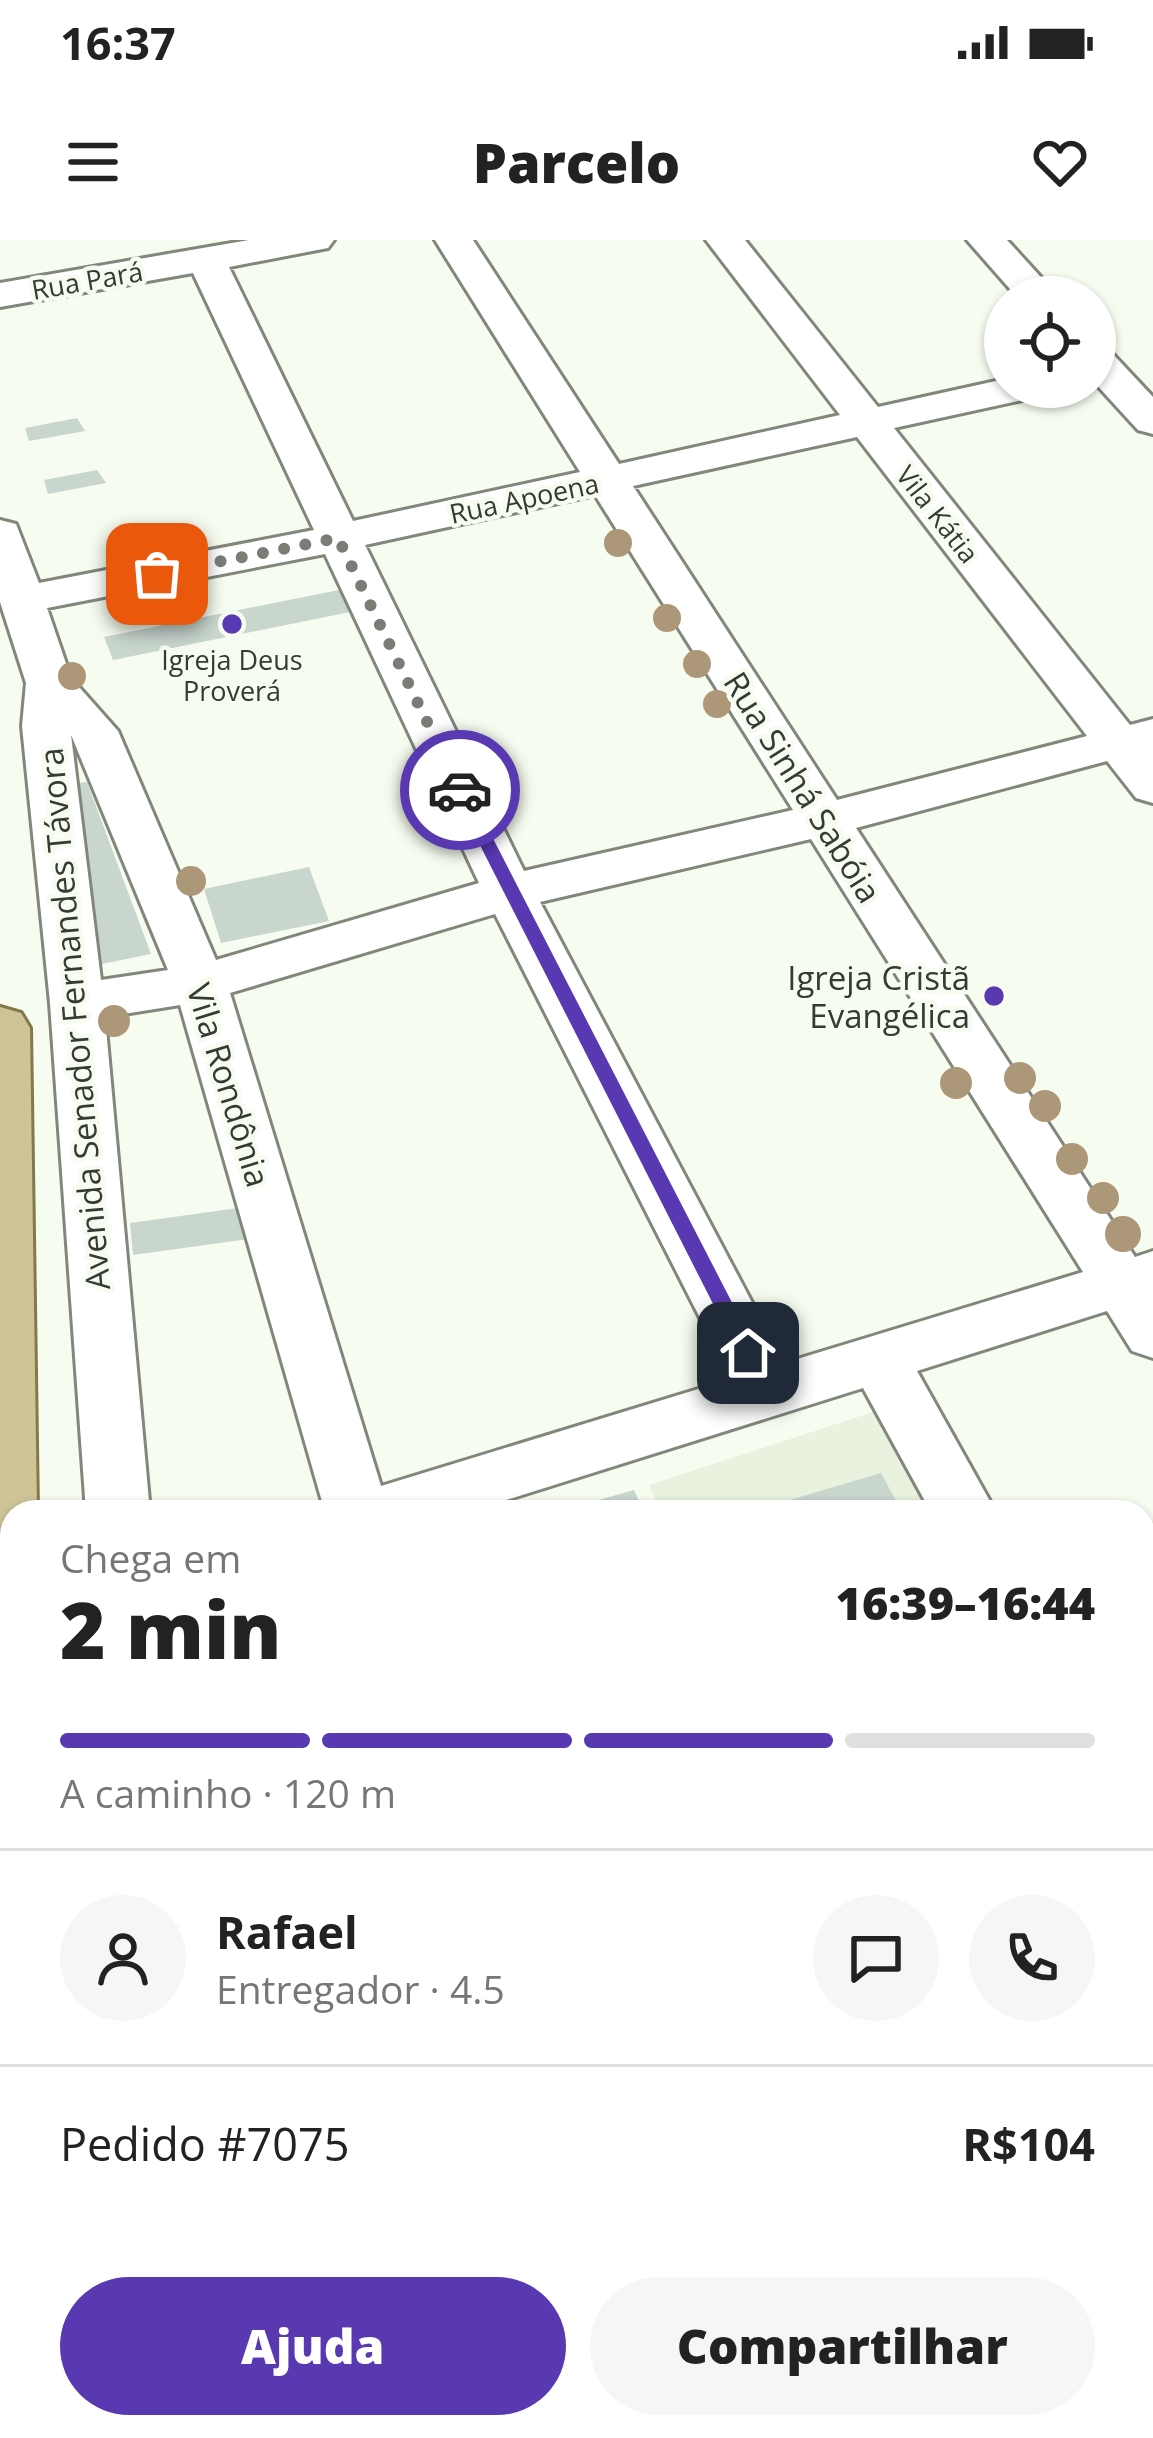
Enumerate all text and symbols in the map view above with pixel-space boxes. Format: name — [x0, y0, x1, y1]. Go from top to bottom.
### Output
text: 16:37 — [60, 12, 176, 73]
text: Parcelo — [473, 125, 680, 199]
icon: menu — [60, 129, 126, 195]
icon: heart — [1027, 129, 1093, 195]
street label: Rua Pará — [28, 252, 146, 308]
map controls — [984, 276, 1116, 408]
button: locate — [984, 276, 1116, 408]
street label: Vila Kátia — [888, 457, 988, 571]
street label: Rua Apoena — [446, 464, 602, 532]
pin — [106, 523, 208, 625]
icon: bag — [124, 541, 190, 607]
marker: Igreja Deus Proverá — [219, 611, 245, 637]
place label: Igreja Deus Proverá — [161, 641, 303, 709]
street label: Rua Sinhá Sabóia — [714, 663, 892, 911]
courier — [400, 730, 520, 850]
street label: Avenida Senador Fernandes Távora — [28, 746, 120, 1292]
icon: car — [427, 757, 493, 823]
place label: Igreja Cristã Evangélica — [787, 955, 970, 1038]
street label: Vila Rondônia — [177, 978, 281, 1192]
marker: Igreja Cristã Evangélica — [981, 983, 1007, 1009]
pin — [697, 1302, 799, 1404]
icon: home — [715, 1320, 781, 1386]
text: Chega em — [60, 1531, 241, 1584]
text: 16:39–16:44 — [836, 1572, 1095, 1633]
text: 2 min — [60, 1576, 282, 1682]
text: A caminho · 120 m — [60, 1766, 396, 1819]
button: person — [60, 1895, 186, 2021]
button: chat — [813, 1895, 939, 2021]
button: phone — [969, 1895, 1095, 2021]
text: Rafael — [216, 1901, 358, 1962]
text: Entregador · 4.5 — [216, 1962, 505, 2015]
text: Pedido #7075 — [60, 2113, 350, 2174]
text: R$104 — [962, 2113, 1095, 2174]
button: Ajuda — [60, 2277, 566, 2415]
button: Compartilhar — [590, 2277, 1095, 2415]

